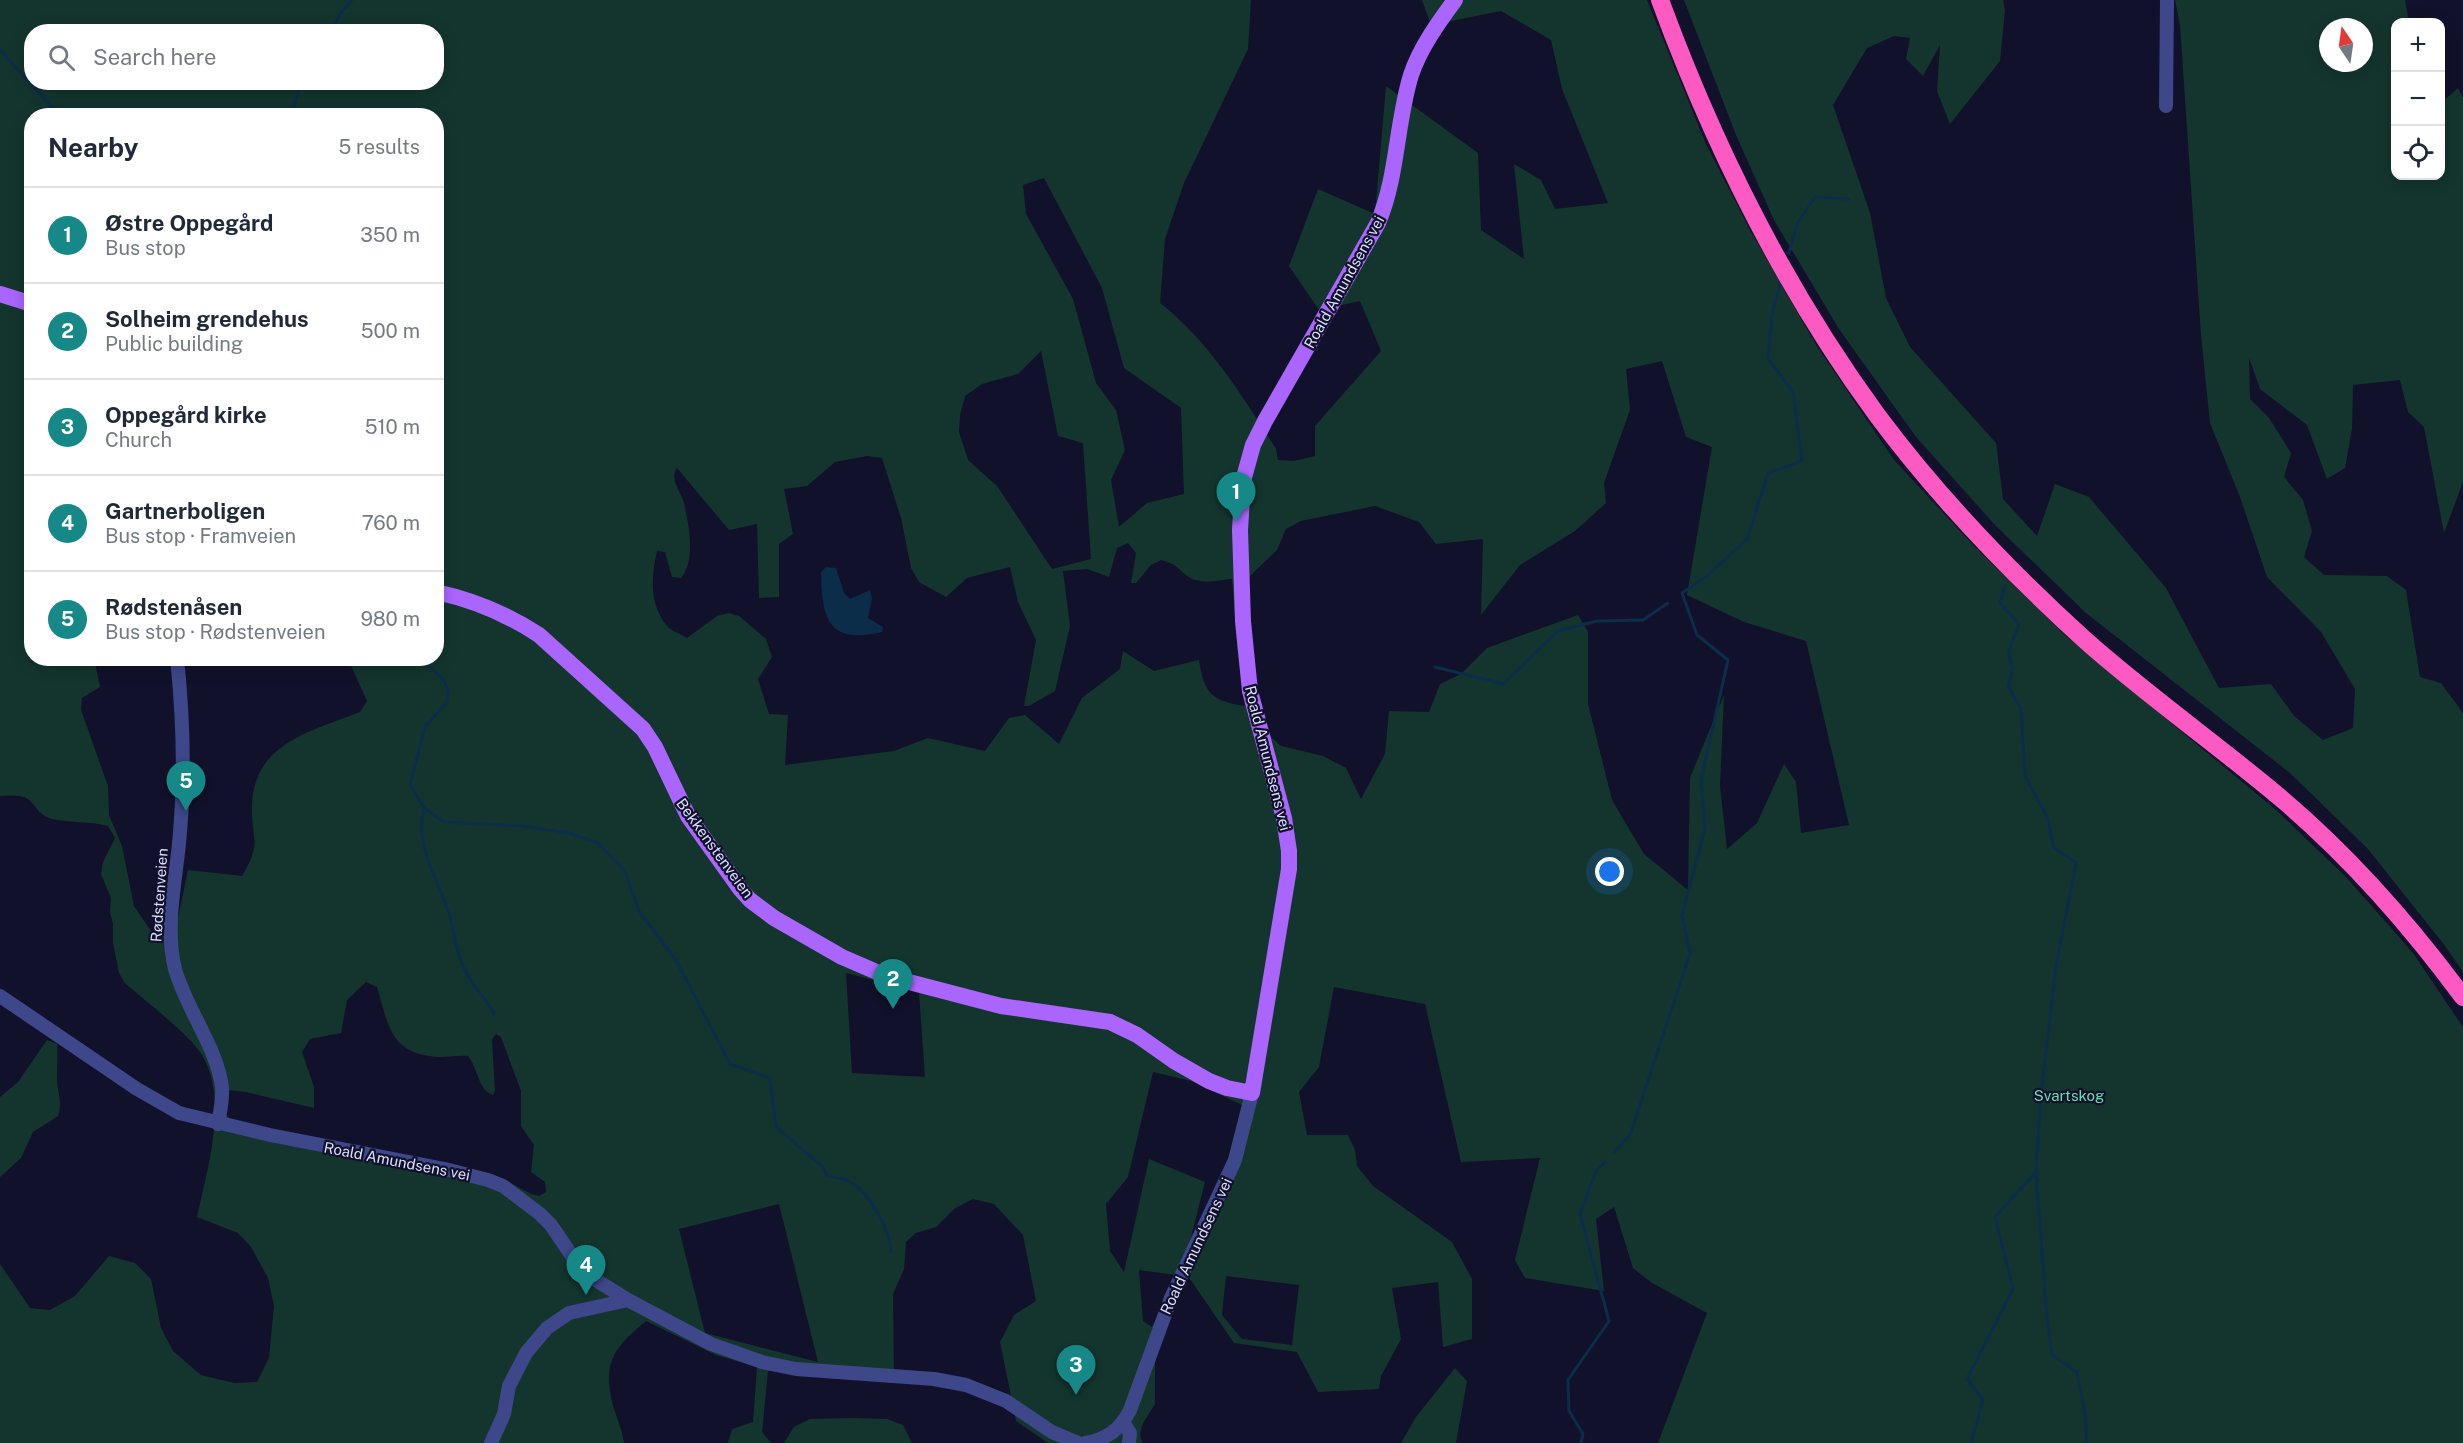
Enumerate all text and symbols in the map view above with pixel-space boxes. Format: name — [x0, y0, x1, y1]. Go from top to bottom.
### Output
north arrow — [2319, 18, 2373, 72]
map controls — [2391, 18, 2445, 180]
button: + — [2391, 18, 2445, 72]
search box — [24, 24, 444, 90]
icon: search — [45, 41, 78, 74]
text: Search here — [93, 44, 217, 70]
button: − — [2391, 72, 2445, 126]
button: locate — [2391, 126, 2445, 180]
text: Nearby — [48, 132, 138, 163]
text: 5 results — [338, 135, 420, 159]
text: Østre Oppegård — [105, 210, 273, 236]
street label: Roald Amundsens vei — [1301, 213, 1387, 351]
text: 1 — [63, 223, 72, 247]
text: 350 m — [360, 223, 420, 247]
text: Bus stop — [105, 236, 186, 260]
text: Solheim grendehus — [105, 306, 309, 332]
text: 2 — [61, 319, 74, 343]
text: 500 m — [361, 319, 420, 343]
text: Public building — [105, 332, 243, 356]
text: Oppegård kirke — [105, 402, 267, 428]
text: 3 — [61, 415, 74, 439]
text: 510 m — [365, 415, 420, 439]
text: Church — [105, 428, 172, 452]
pin: 1 — [1216, 472, 1256, 522]
text: Gartnerboligen — [105, 498, 265, 524]
text: 4 — [61, 511, 74, 535]
text: 760 m — [362, 511, 420, 535]
text: Bus stop · Framveien — [105, 524, 296, 548]
text: Rødstenåsen — [105, 594, 242, 620]
text: 5 — [61, 607, 74, 631]
text: 980 m — [360, 607, 420, 631]
text: Bus stop · Rødstenveien — [105, 620, 325, 644]
street label: Roald Amundsens vei — [1242, 684, 1294, 832]
pin: 5 — [166, 762, 206, 811]
street label: Bekkenstenveien — [673, 795, 757, 901]
street label: Rødstenveien — [147, 847, 171, 943]
your location — [1595, 857, 1624, 886]
pin: 2 — [874, 960, 912, 1009]
park label: Svartskog — [2034, 1087, 2104, 1104]
street label: Roald Amundsens vei — [322, 1138, 472, 1184]
street label: Roald Amundsens vei — [1157, 1175, 1235, 1317]
pin: 4 — [566, 1246, 606, 1295]
pin: 3 — [1056, 1346, 1096, 1395]

